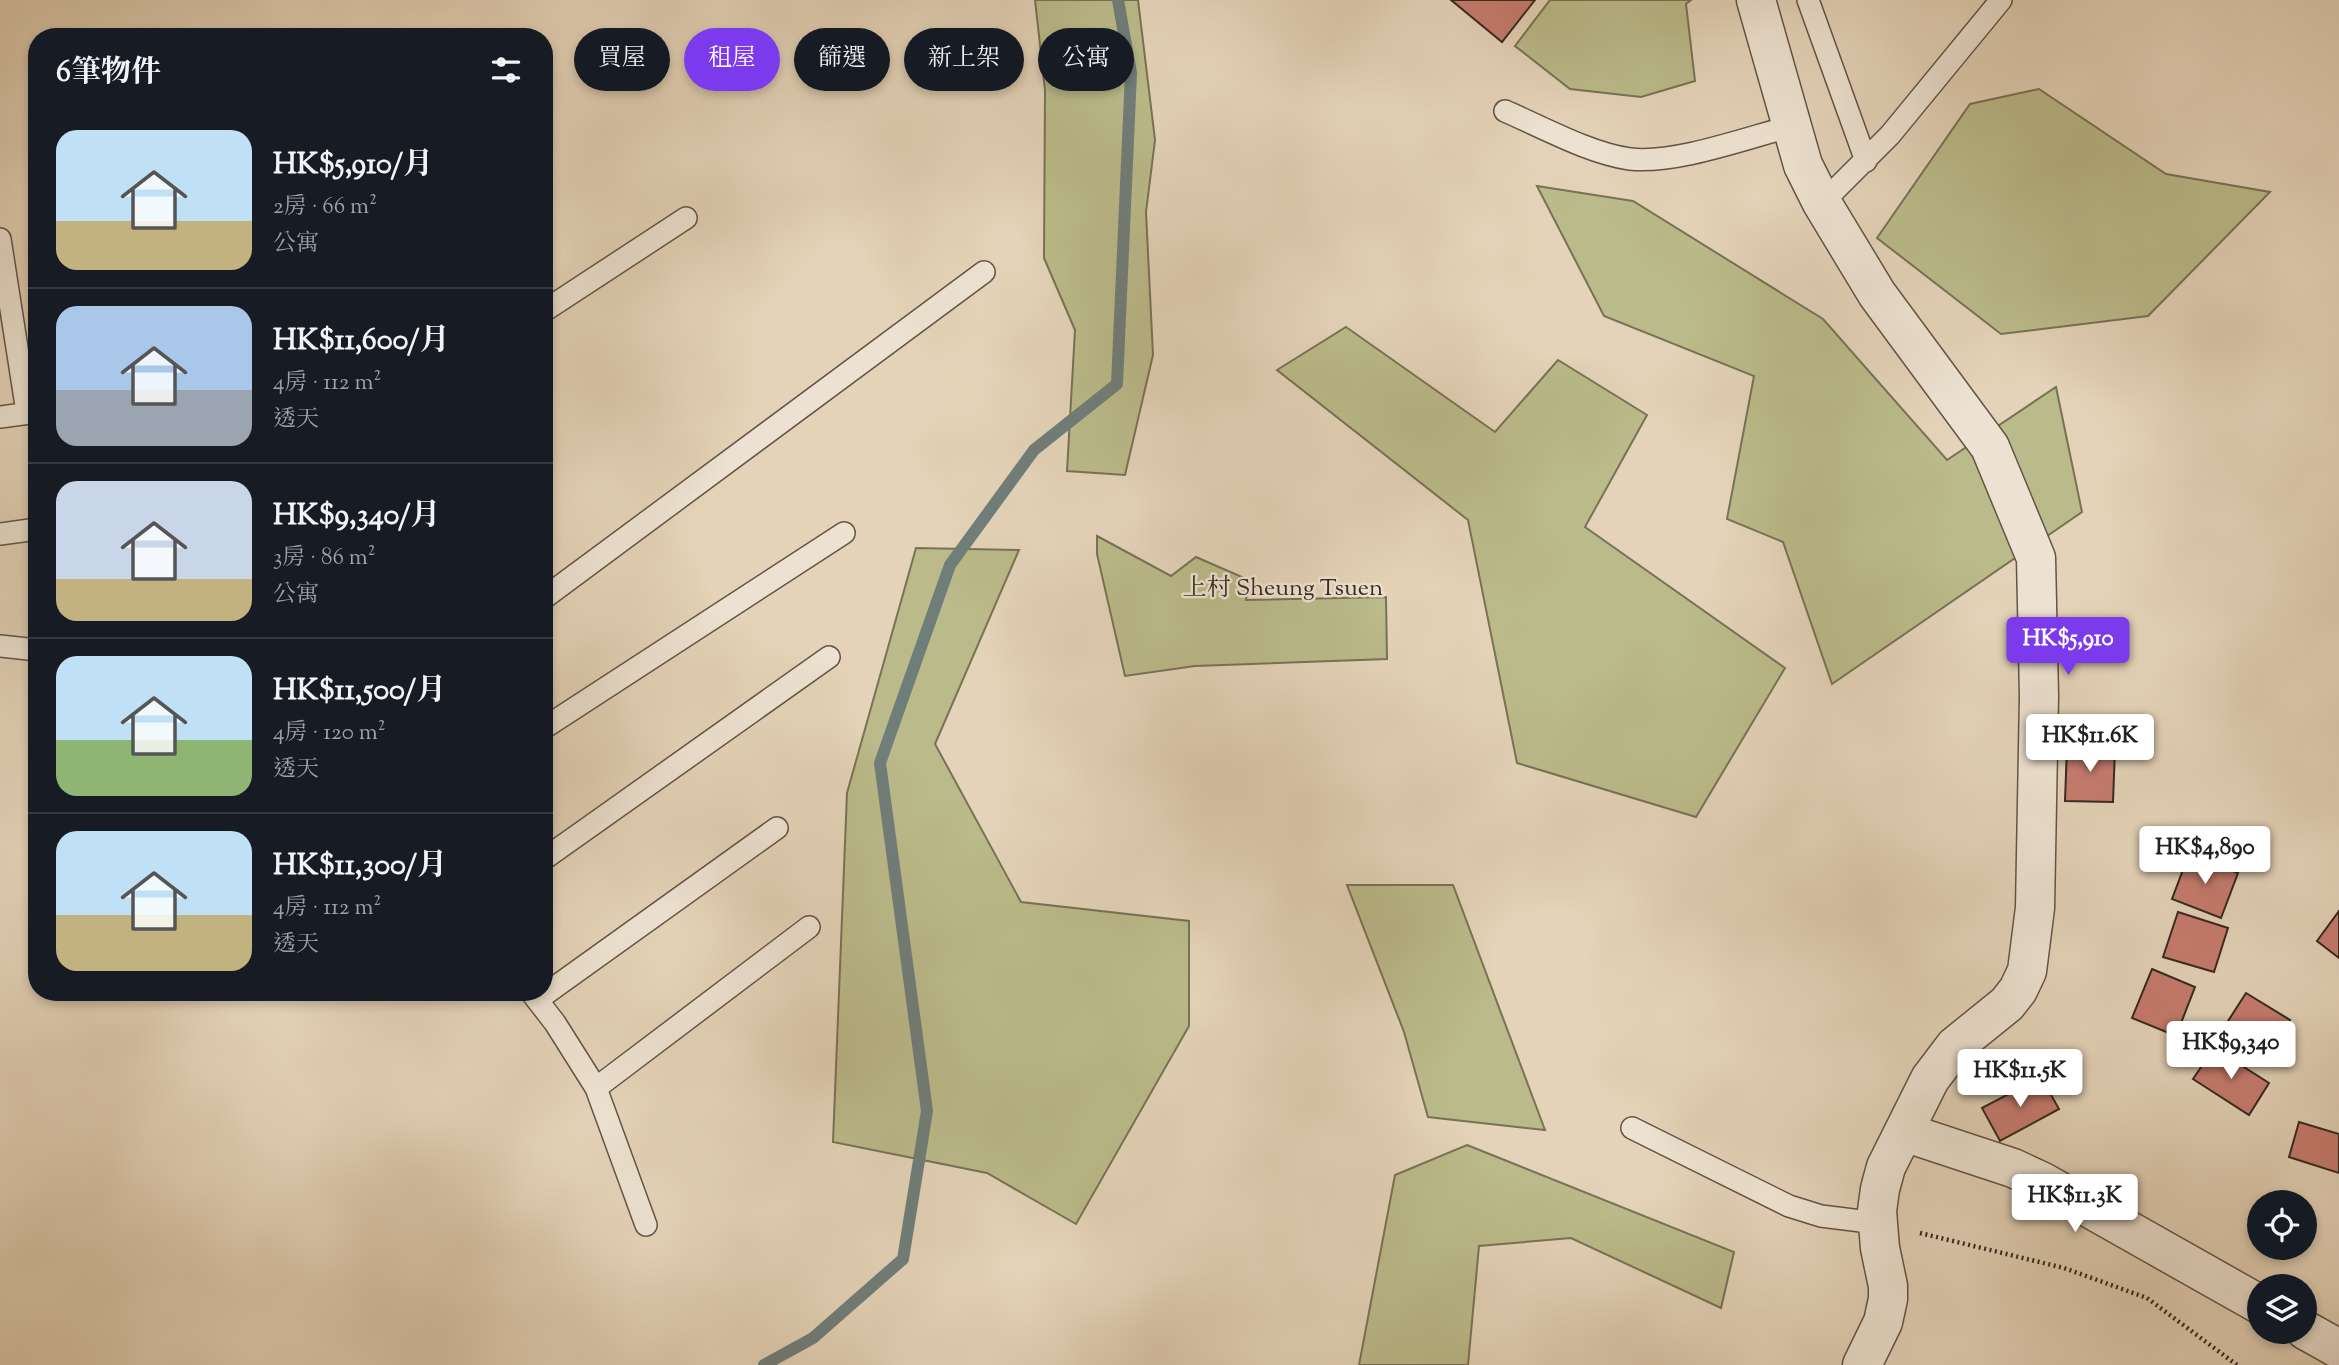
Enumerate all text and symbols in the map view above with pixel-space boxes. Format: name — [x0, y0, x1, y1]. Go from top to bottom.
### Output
chip: 買屋 — [574, 28, 670, 91]
chip: 租屋 — [684, 28, 780, 91]
chip: 篩選 — [794, 28, 890, 91]
chip: 新上架 — [904, 28, 1024, 91]
chip: 公寓 — [1038, 28, 1134, 91]
icon: filters — [487, 51, 525, 89]
text: 6筆物件 — [56, 52, 161, 95]
text: HK$5,910/月 — [273, 144, 433, 187]
icon: home — [112, 158, 196, 242]
text: 2房 · 66 m² — [273, 191, 377, 224]
text: 公寓 — [273, 228, 319, 261]
text: HK$11,600/月 — [273, 320, 449, 363]
icon: home — [112, 334, 196, 418]
text: 4房 · 112 m² — [273, 367, 381, 400]
text: 透天 — [273, 404, 319, 437]
text: HK$9,340/月 — [273, 495, 440, 538]
icon: home — [112, 509, 196, 593]
text: 3房 · 86 m² — [273, 542, 376, 575]
district label: 上村 Sheung Tsuen — [1183, 572, 1383, 606]
text: 公寓 — [273, 579, 319, 612]
pin: HK$5,910 — [1996, 618, 2140, 677]
text: HK$5,910 — [2022, 623, 2114, 656]
text: HK$11,500/月 — [273, 670, 446, 713]
icon: home — [112, 684, 196, 768]
pin: HK$11.6K — [2018, 714, 2162, 774]
text: 4房 · 120 m² — [273, 717, 386, 750]
text: HK$11.6K — [2042, 720, 2138, 753]
text: 透天 — [273, 754, 319, 787]
pin: HK$4,890 — [2133, 826, 2277, 886]
text: HK$4,890 — [2155, 832, 2255, 865]
text: HK$11,300/月 — [273, 845, 447, 888]
icon: home — [112, 859, 196, 943]
text: 4房 · 112 m² — [273, 892, 381, 925]
text: 透天 — [273, 929, 319, 962]
pin: HK$9,340 — [2159, 1021, 2303, 1081]
text: HK$9,340 — [2183, 1027, 2279, 1060]
pin: HK$11.5K — [1948, 1050, 2092, 1109]
text: HK$11.5K — [1973, 1055, 2067, 1088]
pin: HK$11.3K — [2003, 1174, 2147, 1234]
text: HK$11.3K — [2028, 1180, 2122, 1213]
map controls — [2247, 1190, 2317, 1344]
button: locate — [2247, 1190, 2317, 1260]
button: layers — [2247, 1274, 2317, 1344]

